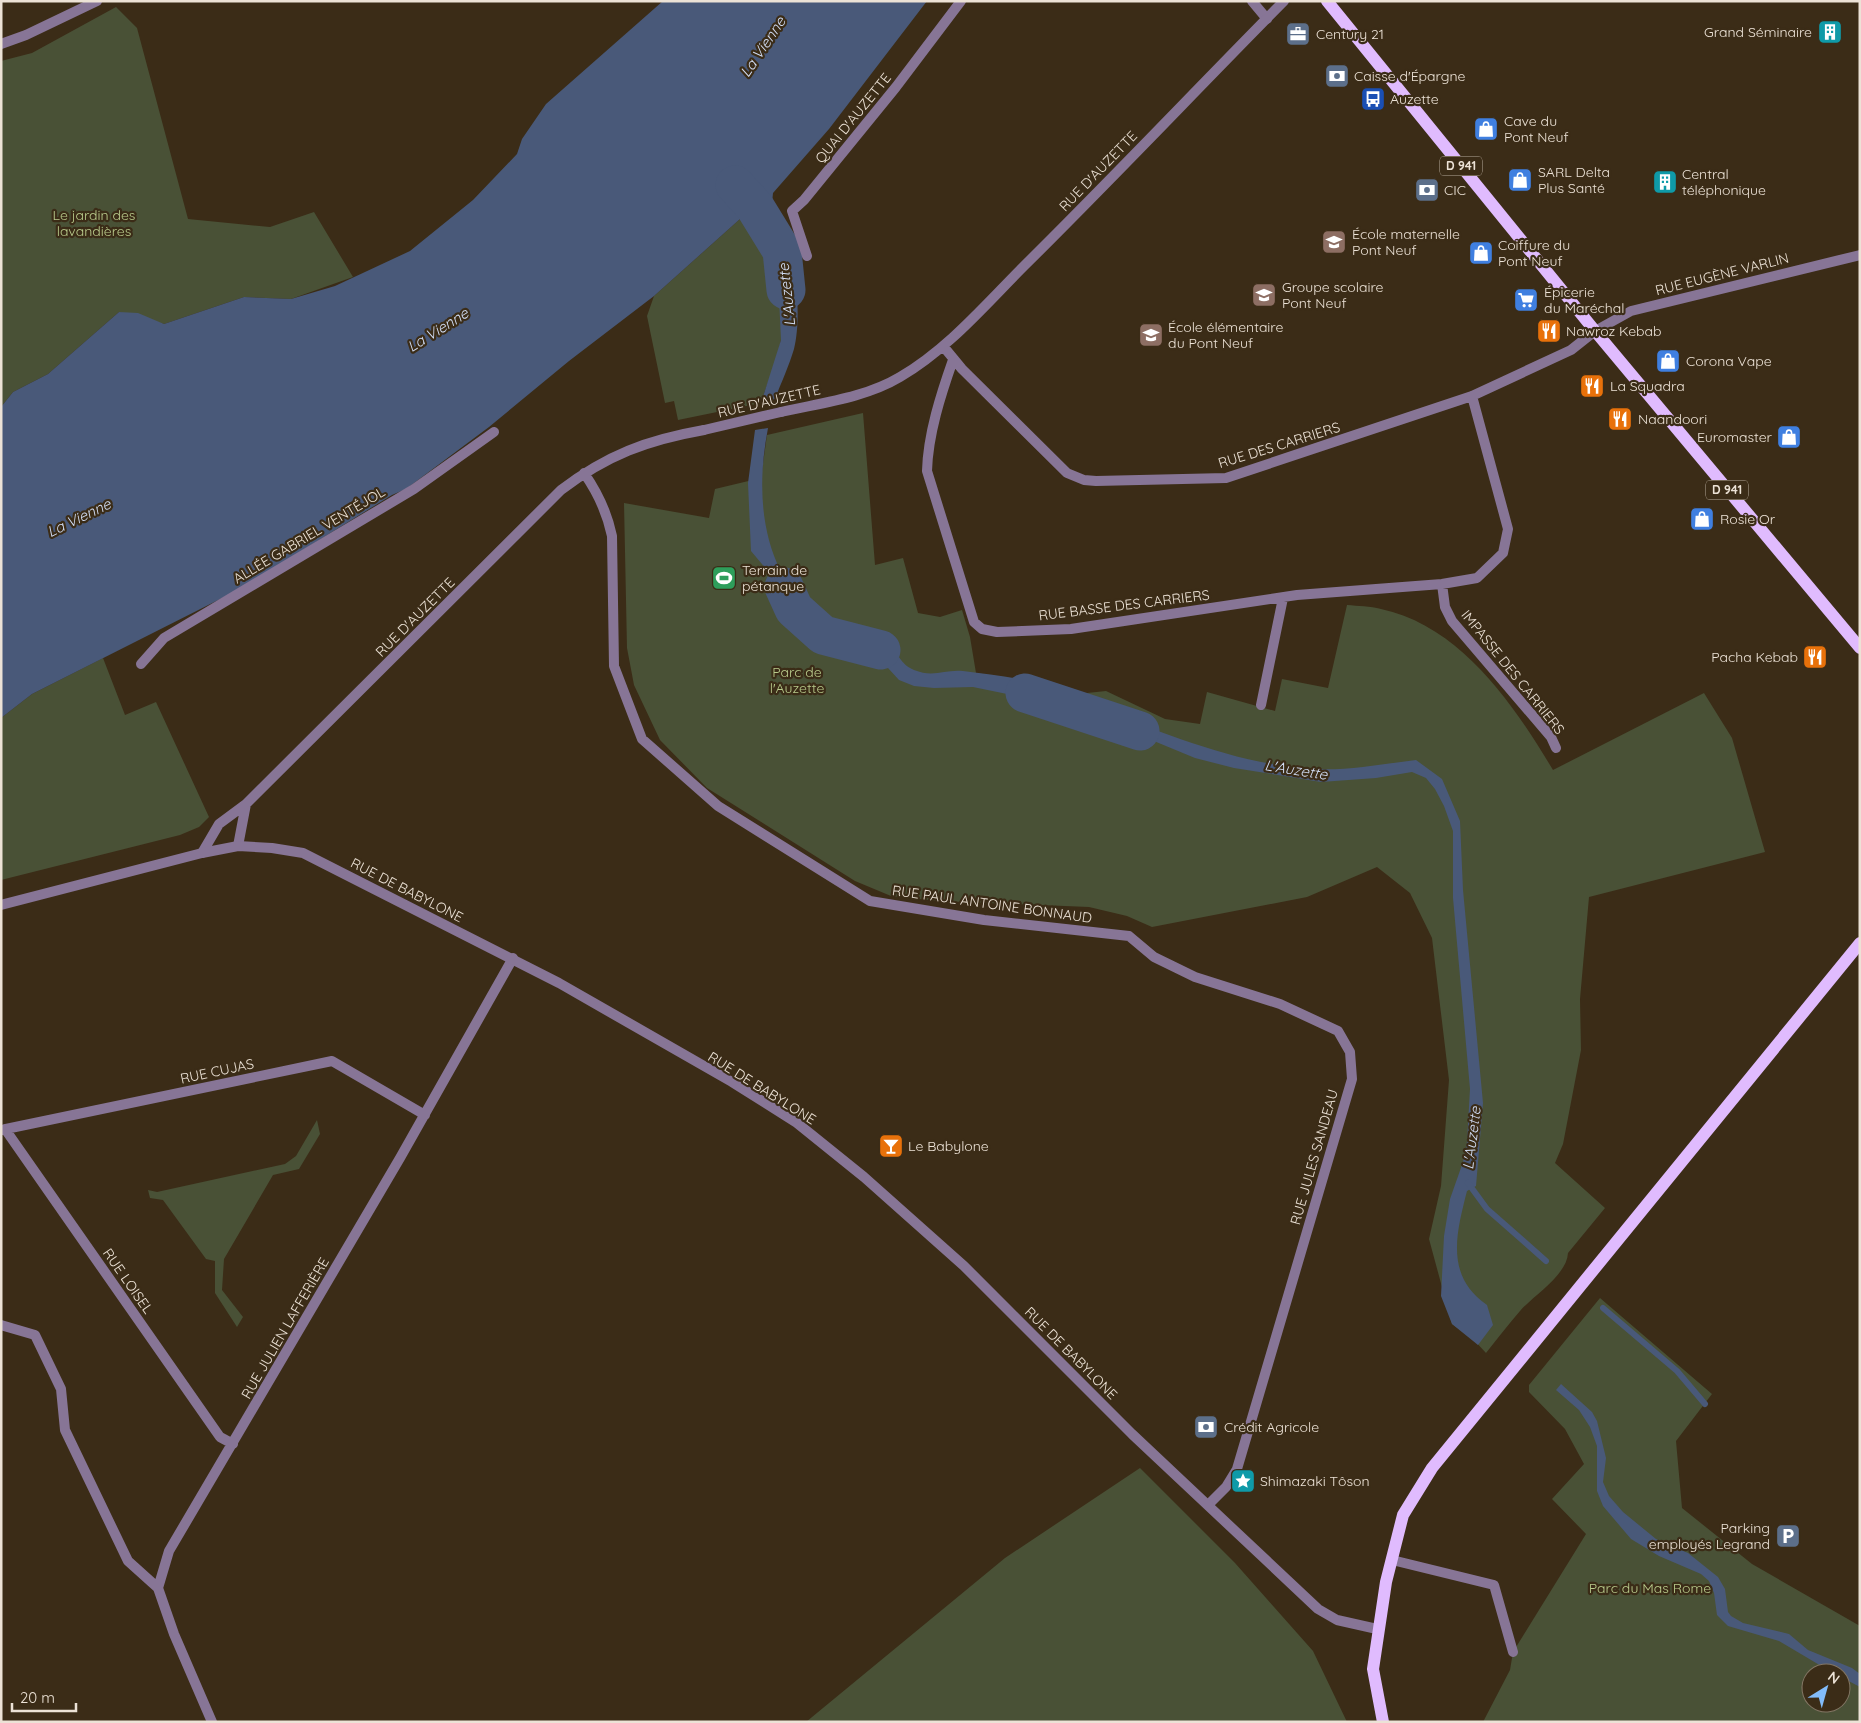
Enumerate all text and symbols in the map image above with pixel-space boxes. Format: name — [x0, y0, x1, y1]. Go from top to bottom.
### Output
water label: La Vienne — [736, 13, 790, 80]
building icon: Grand Séminaire — [1817, 19, 1843, 45]
office icon: Century 21 — [1285, 21, 1311, 47]
place label: Grand Séminaire — [1704, 23, 1812, 41]
place label: Century 21 — [1316, 25, 1384, 43]
bank icon: Caisse d'Épargne — [1324, 63, 1350, 89]
place label: Caisse d'Épargne — [1354, 67, 1466, 85]
street label: QUAI D'AUZETTE — [811, 69, 895, 167]
bus stop icon: Auzette — [1360, 86, 1386, 112]
place label: Auzette — [1390, 90, 1439, 108]
place label: Cave du Pont Neuf — [1504, 112, 1568, 146]
shop icon: Cave du Pont Neuf — [1473, 116, 1499, 142]
street label: RUE D'AUZETTE — [1055, 127, 1141, 215]
road number: D 941 — [1440, 157, 1482, 176]
place label: SARL Delta Plus Santé — [1538, 163, 1610, 197]
place label: Central téléphonique — [1682, 165, 1766, 199]
shop icon: SARL Delta Plus Santé — [1507, 167, 1533, 193]
building icon: Central téléphonique — [1652, 169, 1678, 195]
bank icon: CIC — [1414, 177, 1440, 203]
place label: CIC — [1444, 181, 1466, 199]
park label: Le jardin des lavandières — [53, 206, 135, 240]
place label: École maternelle Pont Neuf — [1352, 225, 1460, 259]
school or university icon: École maternelle Pont Neuf — [1321, 229, 1347, 255]
place label: Coiffure du Pont Neuf — [1498, 236, 1570, 270]
shop icon: Coiffure du Pont Neuf — [1468, 240, 1494, 266]
street label: RUE EUGÈNE VARLIN — [1653, 249, 1791, 299]
water label: L'Auzette — [774, 262, 799, 327]
place label: Groupe scolaire Pont Neuf — [1282, 278, 1384, 312]
school or university icon: Groupe scolaire Pont Neuf — [1251, 282, 1277, 308]
place label: Épicerie du Maréchal — [1544, 283, 1624, 317]
supermarket icon: Épicerie du Maréchal — [1513, 287, 1539, 313]
water label: La Vienne — [404, 303, 472, 356]
place label: École élémentaire du Pont Neuf — [1168, 318, 1283, 352]
restaurant icon: Nawroz Kebab — [1536, 318, 1562, 344]
school or university icon: École élémentaire du Pont Neuf — [1138, 322, 1164, 348]
place label: Nawroz Kebab — [1566, 322, 1662, 340]
shop icon: Corona Vape — [1655, 348, 1681, 374]
place label: Corona Vape — [1686, 352, 1772, 370]
restaurant icon: La Squadra — [1579, 373, 1605, 399]
place label: La Squadra — [1610, 377, 1685, 395]
street label: RUE D'AUZETTE — [716, 380, 822, 422]
restaurant icon: Naandoori — [1607, 406, 1633, 432]
place label: Naandoori — [1638, 410, 1707, 428]
street label: RUE DES CARRIERS — [1216, 418, 1342, 472]
shop icon: Euromaster — [1776, 424, 1802, 450]
place label: Euromaster — [1697, 428, 1773, 446]
road number: D 941 — [1706, 480, 1748, 500]
street label: ALLÉE GABRIEL VENTÉJOL — [230, 482, 389, 587]
water label: La Vienne — [44, 494, 114, 541]
shop icon: Rosie Or — [1689, 506, 1715, 532]
place label: Rosie Or — [1720, 510, 1776, 528]
place label: Terrain de pétanque — [742, 561, 807, 595]
sports icon: Terrain de pétanque — [711, 565, 737, 591]
street label: RUE D'AUZETTE — [372, 573, 459, 660]
street label: RUE BASSE DES CARRIERS — [1037, 586, 1211, 624]
street label: IMPASSE DES CARRIERS — [1457, 606, 1569, 738]
restaurant icon: Pacha Kebab — [1802, 644, 1828, 670]
place label: Pacha Kebab — [1711, 648, 1798, 666]
park label: Parc de l'Auzette — [770, 663, 824, 697]
water label: L'Auzette — [1263, 755, 1329, 784]
street label: RUE DE BABYLONE — [348, 854, 466, 926]
street label: RUE PAUL ANTOINE BONNAUD — [891, 881, 1093, 927]
street label: RUE DE BABYLONE — [705, 1048, 819, 1128]
street label: RUE CUJAS — [179, 1054, 256, 1088]
street label: RUE JULES SANDEAU — [1286, 1087, 1342, 1227]
water label: L'Auzette — [1458, 1105, 1485, 1170]
bar icon: Le Babylone — [878, 1133, 904, 1159]
place label: Le Babylone — [908, 1137, 989, 1155]
street label: RUE LOISEL — [99, 1245, 157, 1318]
street label: RUE JULIEN LAFFERIÈRE — [237, 1254, 333, 1402]
street label: RUE DE BABYLONE — [1021, 1303, 1121, 1403]
bank icon: Crédit Agricole — [1193, 1414, 1219, 1440]
place label: Crédit Agricole — [1224, 1418, 1319, 1436]
place icon: Shimazaki Tôson — [1230, 1468, 1256, 1494]
place label: Shimazaki Tôson — [1260, 1472, 1370, 1490]
place label: Parking employés Legrand — [1649, 1519, 1770, 1553]
parking icon: Parking employés Legrand — [1775, 1523, 1801, 1549]
park label: Parc du Mas Rome — [1589, 1579, 1711, 1597]
north arrow — [1801, 1663, 1851, 1713]
text: N — [1824, 1667, 1843, 1688]
scale bar — [12, 1680, 76, 1712]
text: 20 m — [20, 1688, 55, 1707]

